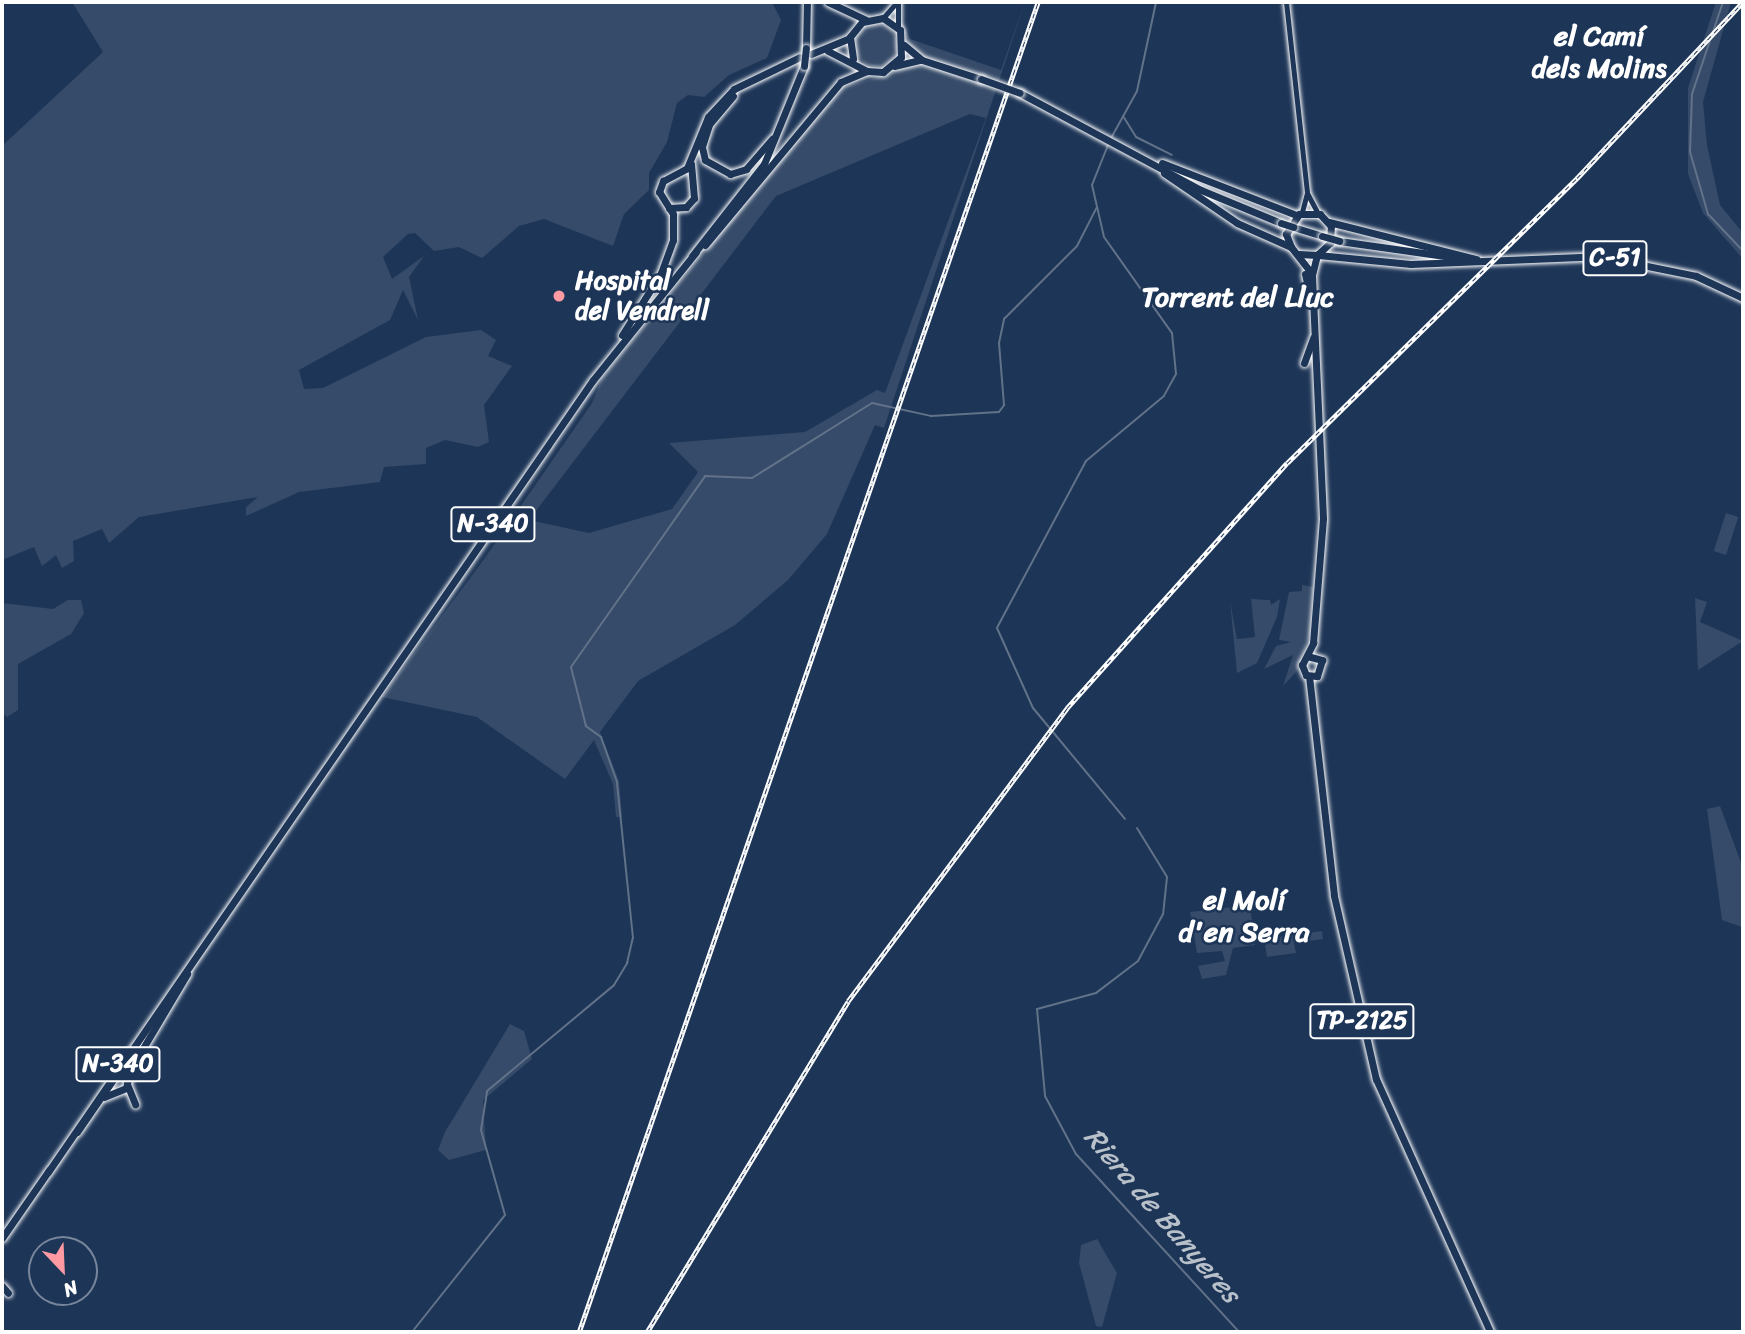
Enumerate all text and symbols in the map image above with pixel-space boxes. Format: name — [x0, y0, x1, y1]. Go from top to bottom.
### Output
district label: el Camí dels Molins — [1531, 19, 1667, 85]
road number: C-51 — [1582, 237, 1648, 278]
place label: Hospital del Vendrell — [575, 265, 710, 326]
district label: Torrent del Lluc — [1141, 280, 1335, 314]
marker: Hospital del Vendrell — [549, 286, 569, 306]
road number: N-340 — [449, 504, 537, 544]
district label: el Molí d'en Serra — [1178, 883, 1310, 949]
road number: TP-2125 — [1308, 1001, 1416, 1042]
road number: N-340 — [74, 1044, 162, 1084]
water label: Riera de Banyeres — [1077, 1120, 1247, 1310]
north arrow — [28, 1236, 98, 1306]
text: N — [58, 1271, 83, 1307]

